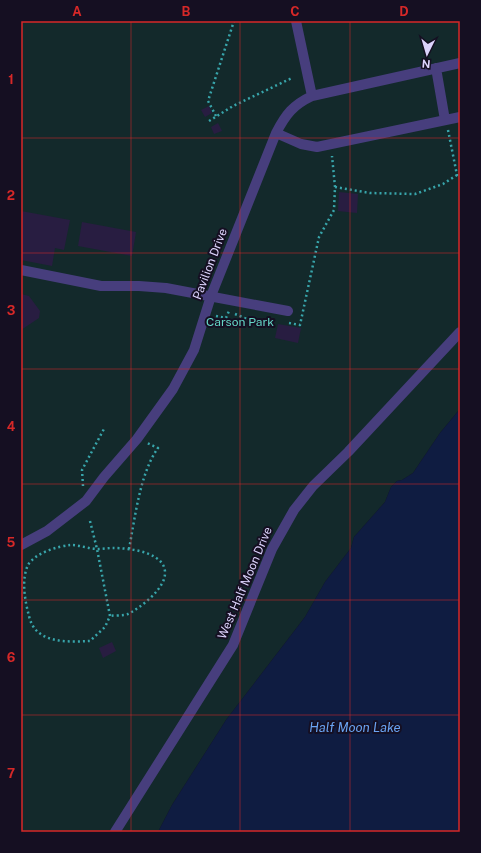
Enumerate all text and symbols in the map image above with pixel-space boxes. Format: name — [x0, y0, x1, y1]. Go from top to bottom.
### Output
text: A — [72, 4, 82, 19]
text: B — [182, 4, 191, 19]
text: C — [290, 4, 300, 19]
text: D — [399, 4, 409, 19]
north arrow — [407, 34, 447, 74]
text: N — [421, 58, 431, 70]
text: 1 — [8, 72, 14, 87]
text: 2 — [7, 188, 15, 203]
street label: Pavilion Drive — [190, 226, 230, 301]
text: 3 — [7, 303, 16, 318]
park label: Carson Park — [206, 315, 274, 329]
text: 4 — [7, 419, 16, 434]
street label: West Half Moon Drive — [215, 525, 275, 641]
text: 5 — [7, 535, 16, 550]
text: 6 — [7, 650, 16, 665]
water label: Half Moon Lake — [309, 720, 401, 735]
text: 7 — [7, 766, 15, 781]

